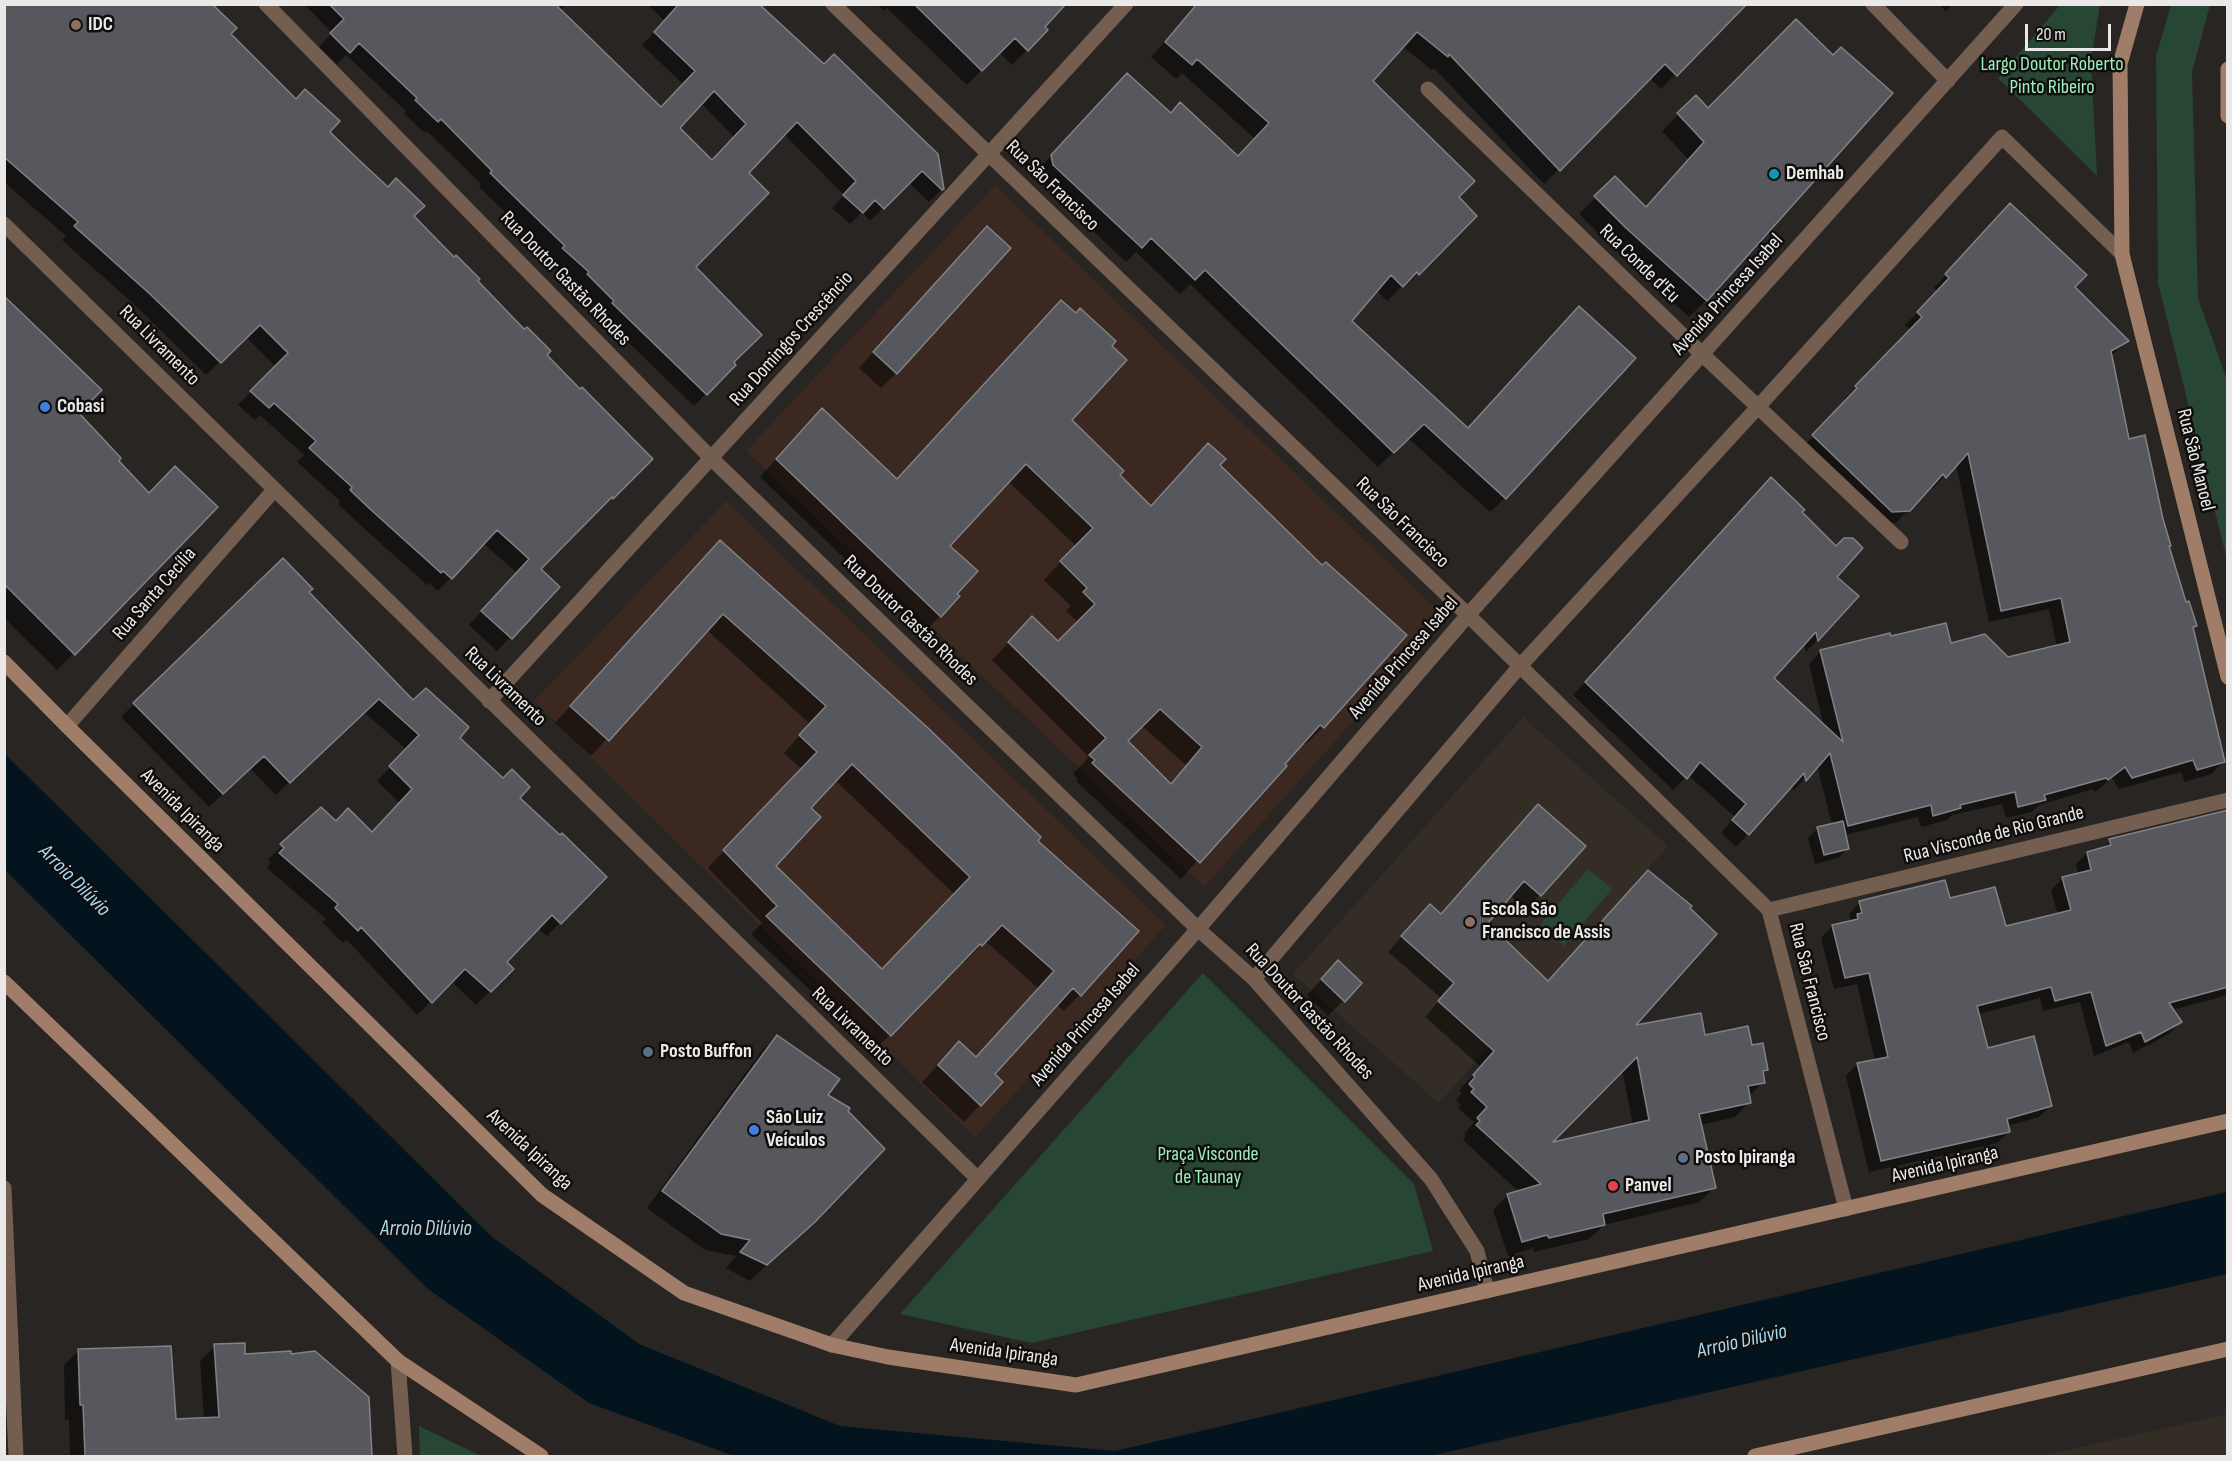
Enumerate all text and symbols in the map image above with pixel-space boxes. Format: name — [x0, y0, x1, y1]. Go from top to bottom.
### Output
scale bar — [2028, 12, 2114, 50]
place label: IDC — [88, 13, 113, 37]
marker: IDC — [69, 18, 83, 32]
text: 20 m — [2036, 24, 2066, 45]
park label: Largo Doutor Roberto Pinto Ribeiro — [1980, 53, 2124, 100]
street label: Rua São Francisco — [1000, 135, 1104, 237]
place label: Demhab — [1786, 162, 1844, 186]
marker: Demhab — [1767, 167, 1781, 181]
street label: Rua Doutor Gastão Rhodes — [495, 207, 635, 351]
street label: Rua Conde d'Eu — [1594, 220, 1684, 308]
street label: Avenida Princesa Isabel — [1667, 229, 1789, 361]
street label: Rua Domingos Crescêncio — [725, 267, 859, 411]
street label: Rua Livramento — [114, 301, 204, 391]
place label: Cobasi — [57, 395, 104, 419]
marker: Cobasi — [38, 400, 52, 414]
street label: Rua São Manoel — [2171, 406, 2219, 514]
street label: Rua São Francisco — [1350, 472, 1454, 574]
street label: Rua Santa Cecília — [108, 543, 202, 645]
street label: Rua Doutor Gastão Rhodes — [838, 551, 982, 691]
street label: Avenida Princesa Isabel — [1344, 592, 1464, 724]
street label: Rua Livramento — [459, 642, 551, 732]
street label: Avenida Ipiranga — [135, 764, 229, 858]
street label: Rua Visconde de Rio Grande — [1901, 801, 2087, 869]
water label: Arroio Dilúvio — [33, 840, 115, 922]
place label: Escola São Francisco de Assis — [1482, 898, 1610, 945]
marker: Escola São Francisco de Assis — [1463, 915, 1477, 929]
street label: Rua São Francisco — [1783, 921, 1835, 1043]
street label: Rua Doutor Gastão Rhodes — [1240, 939, 1378, 1085]
street label: Avenida Princesa Isabel — [1026, 959, 1146, 1091]
street label: Rua Livramento — [806, 982, 898, 1072]
place label: Posto Buffon — [660, 1040, 752, 1064]
marker: Posto Buffon — [641, 1045, 655, 1059]
street label: Avenida Ipiranga — [481, 1104, 577, 1196]
place label: São Luiz Veículos — [766, 1106, 825, 1153]
marker: São Luiz Veículos — [747, 1123, 761, 1137]
street label: Avenida Ipiranga — [1889, 1141, 2001, 1189]
park label: Praça Visconde de Taunay — [1157, 1143, 1259, 1190]
place label: Posto Ipiranga — [1695, 1146, 1795, 1170]
marker: Posto Ipiranga — [1676, 1151, 1690, 1165]
place label: Panvel — [1625, 1174, 1672, 1198]
marker: Panvel — [1606, 1179, 1620, 1193]
water label: Arroio Dilúvio — [380, 1217, 472, 1243]
street label: Avenida Ipiranga — [1415, 1250, 1527, 1298]
water label: Arroio Dilúvio — [1695, 1319, 1789, 1365]
street label: Avenida Ipiranga — [949, 1334, 1059, 1372]

